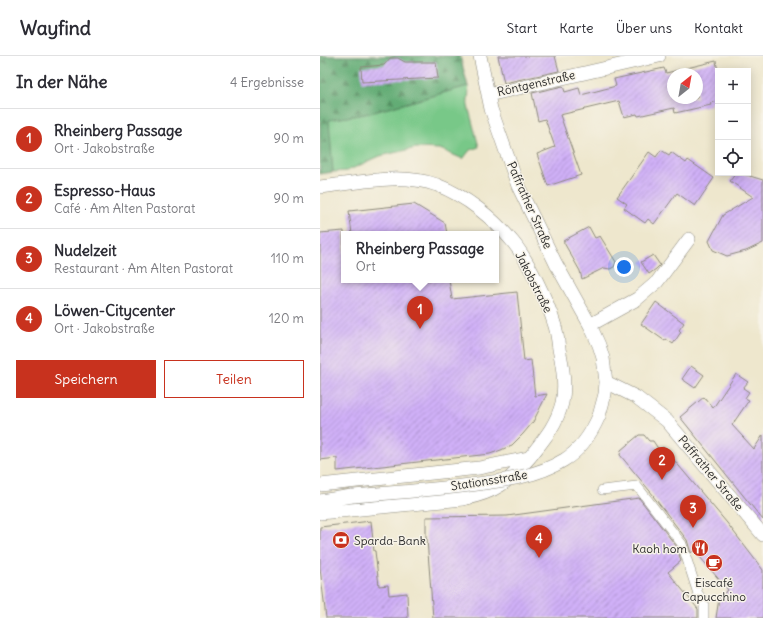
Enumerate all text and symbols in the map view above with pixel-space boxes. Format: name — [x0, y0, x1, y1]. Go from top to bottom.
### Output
text: Wayfind — [20, 16, 91, 40]
text: Start — [507, 19, 537, 37]
text: Karte — [559, 19, 594, 37]
text: Über uns — [616, 19, 672, 37]
text: Kontakt — [694, 19, 743, 37]
street label: Röntgenstraße — [496, 67, 576, 99]
north arrow — [667, 68, 703, 104]
map controls — [715, 68, 751, 176]
button: + — [715, 68, 751, 104]
text: In der Nähe — [16, 71, 108, 93]
text: 4 Ergebnisse — [230, 74, 304, 91]
button: − — [715, 104, 751, 140]
text: Rheinberg Passage — [54, 121, 182, 140]
text: 1 — [26, 130, 32, 147]
text: 90 m — [273, 130, 304, 147]
text: Ort · Jakobstraße — [54, 140, 155, 157]
button: locate — [715, 140, 751, 176]
street label: Paffrather Straße — [504, 159, 556, 251]
text: Espresso-Haus — [54, 181, 155, 200]
text: 2 — [25, 190, 33, 207]
text: 90 m — [273, 190, 304, 207]
text: Café · Am Alten Pastorat — [54, 200, 195, 217]
popup — [341, 231, 499, 283]
text: Rheinberg Passage — [356, 239, 484, 258]
text: Nudelzeit — [54, 241, 117, 260]
street label: Jakobstraße — [512, 249, 556, 315]
text: 3 — [25, 250, 33, 267]
text: 110 m — [271, 250, 304, 267]
your location — [614, 257, 634, 277]
text: Ort — [356, 258, 376, 275]
text: Restaurant · Am Alten Pastorat — [54, 260, 233, 277]
pin: 1 — [407, 296, 433, 329]
text: Löwen-Citycenter — [54, 301, 175, 320]
text: 4 — [25, 310, 33, 327]
text: 120 m — [269, 310, 304, 327]
text: Ort · Jakobstraße — [54, 320, 155, 337]
button: Speichern — [16, 360, 156, 398]
button: Teilen — [164, 360, 304, 398]
street label: Paffrather Straße — [675, 432, 747, 514]
pin: 2 — [649, 447, 675, 480]
street label: Stationsstraße — [450, 467, 528, 493]
pin: 3 — [680, 495, 706, 528]
pin: 4 — [526, 525, 552, 558]
bank icon: Sparda-Bank — [331, 530, 351, 550]
place label: Sparda-Bank — [354, 533, 426, 548]
restaurant icon: Kaoh hom — [690, 538, 710, 558]
place label: Kaoh hom — [632, 541, 687, 556]
cafe icon: Eiscafé Capucchino — [704, 553, 724, 573]
place label: Eiscafé Capucchino — [682, 575, 746, 604]

